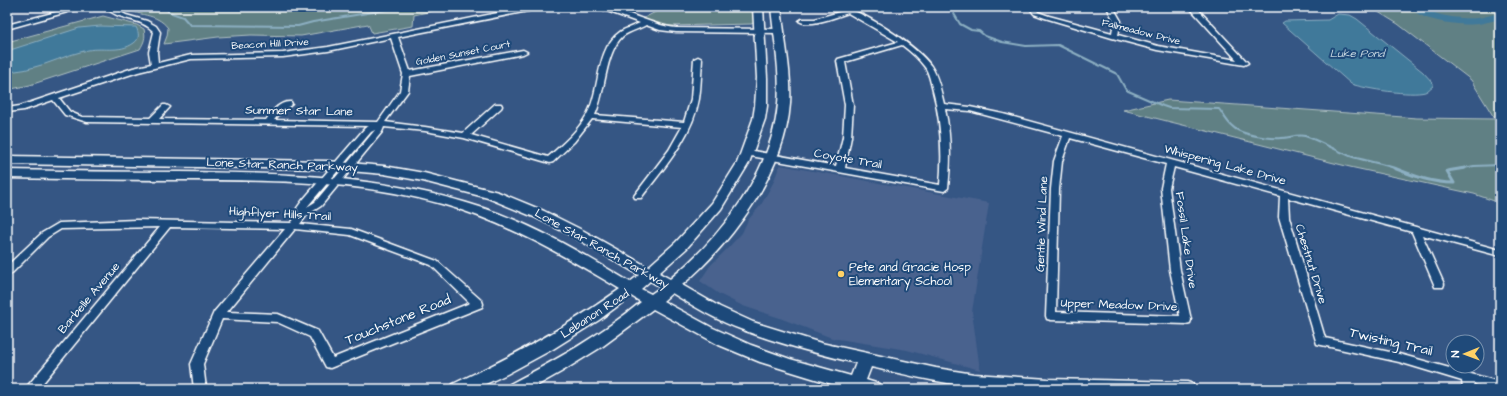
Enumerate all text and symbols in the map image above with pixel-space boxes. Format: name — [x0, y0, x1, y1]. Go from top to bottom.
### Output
street label: Fallmeadow Drive — [1100, 15, 1182, 49]
street label: Beacon Hill Drive — [231, 35, 310, 53]
street label: Golden Sunset Court — [415, 37, 511, 69]
water label: Luke Pond — [1330, 46, 1387, 61]
street label: Summer Star Lane — [245, 102, 353, 120]
street label: Whispering Lake Drive — [1162, 141, 1288, 191]
street label: Coyote Trail — [813, 145, 883, 174]
street label: Lone Star Ranch Parkway — [206, 154, 358, 177]
street label: Gentle Wind Lane — [1032, 175, 1052, 272]
street label: Fossil Lake Drive — [1171, 190, 1201, 290]
street label: Highflyer Hills Trail — [228, 203, 332, 226]
street label: Lone Star Ranch Parkway — [531, 205, 673, 294]
street label: Chestnut Drive — [1291, 222, 1331, 306]
street label: Barbelle Avenue — [54, 258, 124, 337]
place label: Pete and Gracie Hosp Elementary School — [849, 259, 971, 291]
marker: Pete and Gracie Hosp Elementary School — [836, 269, 846, 279]
street label: Lebanon Road — [557, 285, 633, 343]
street label: Touchstone Road — [342, 290, 454, 350]
street label: Upper Meadow Drive — [1060, 294, 1178, 316]
street label: Twisting Trail — [1347, 323, 1435, 361]
north arrow — [1445, 334, 1485, 374]
text: N — [1448, 350, 1463, 358]

